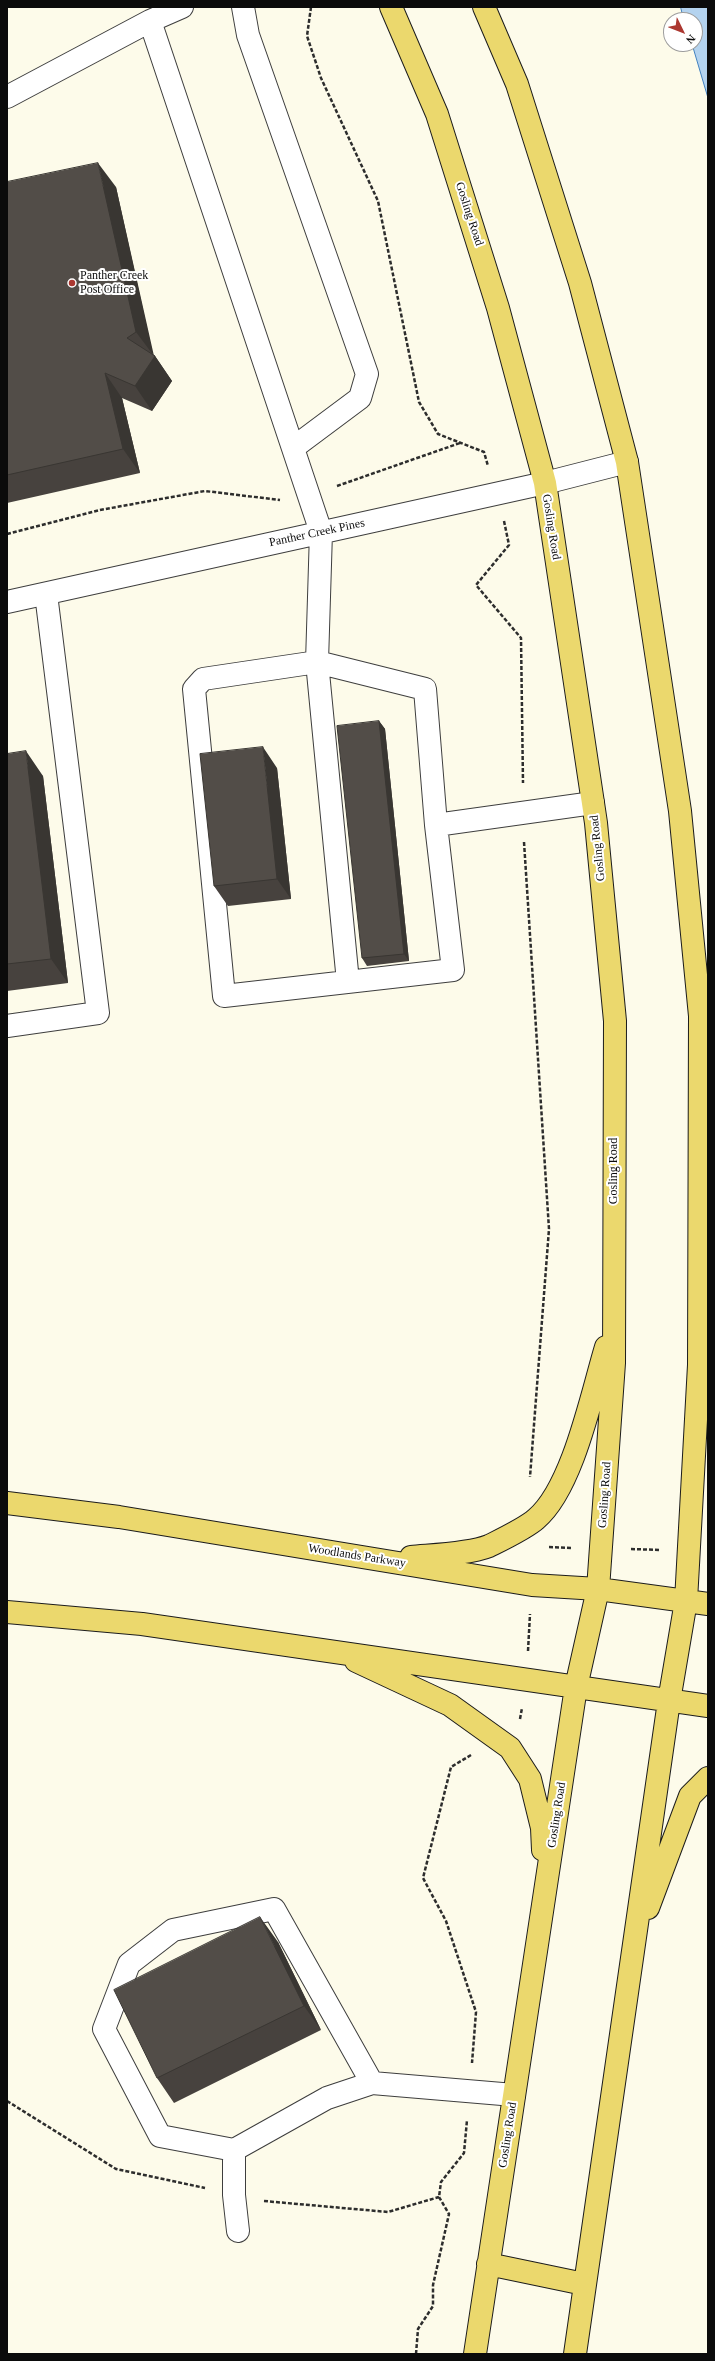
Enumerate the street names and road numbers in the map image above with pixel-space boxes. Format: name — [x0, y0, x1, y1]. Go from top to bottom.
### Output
street label: Gosling Road — [452, 180, 486, 248]
street label: Gosling Road — [539, 493, 563, 561]
street label: Panther Creek Pines — [268, 516, 366, 550]
street label: Gosling Road — [587, 814, 609, 882]
street label: Gosling Road — [607, 1138, 621, 1204]
street label: Gosling Road — [596, 1461, 614, 1529]
street label: Woodlands Parkway — [307, 1541, 407, 1571]
street label: Gosling Road — [545, 1781, 569, 1849]
street label: Gosling Road — [496, 2101, 520, 2169]

